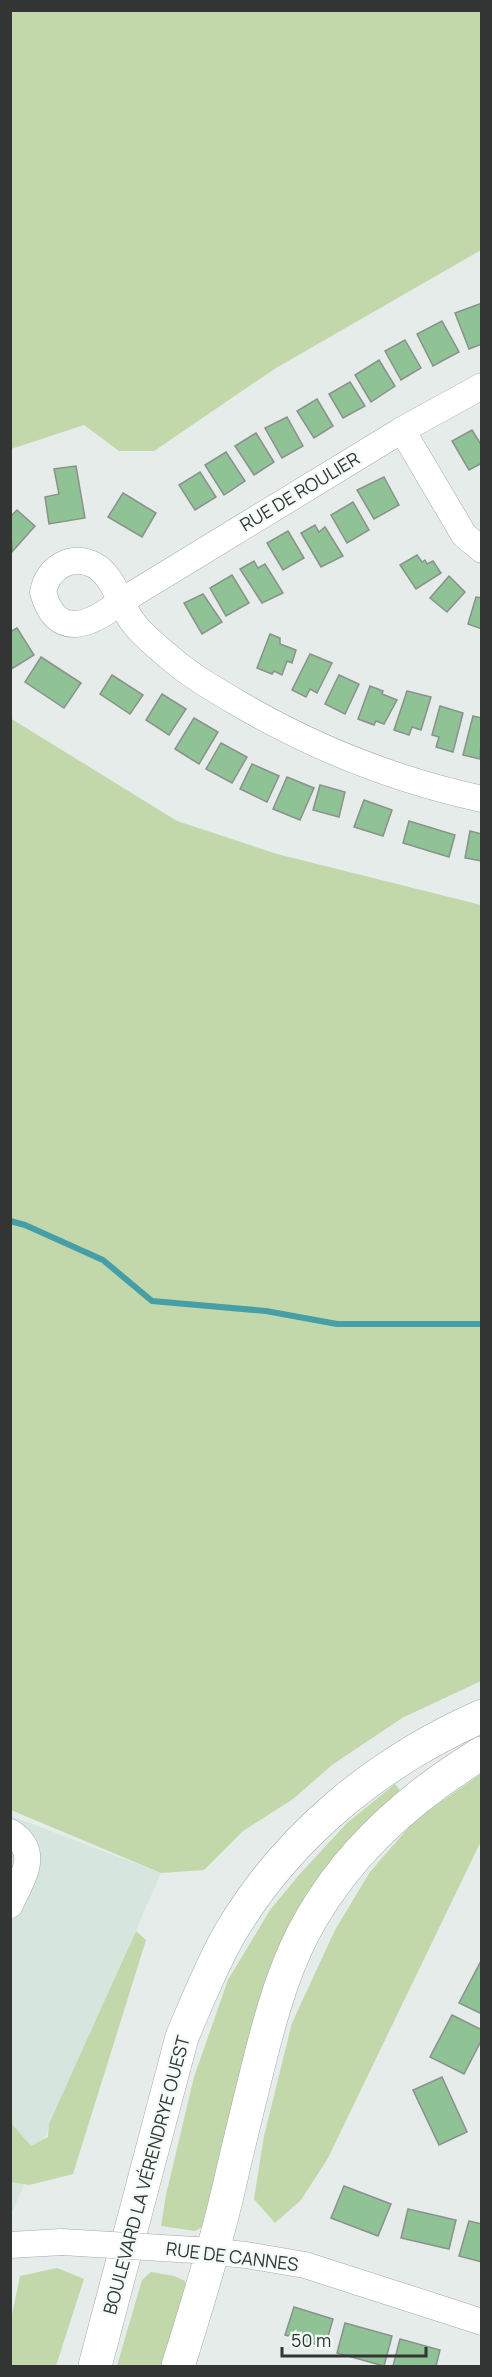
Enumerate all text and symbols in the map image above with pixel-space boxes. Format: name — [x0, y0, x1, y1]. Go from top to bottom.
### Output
street label: RUE DE ROULIER — [235, 446, 364, 536]
street label: BOULEVARD LA VÉRENDRYE OUEST — [97, 2032, 195, 2317]
street label: RUE DE CANNES — [165, 2236, 300, 2276]
scale bar — [282, 2320, 426, 2358]
text: 50 m — [291, 2328, 331, 2352]

